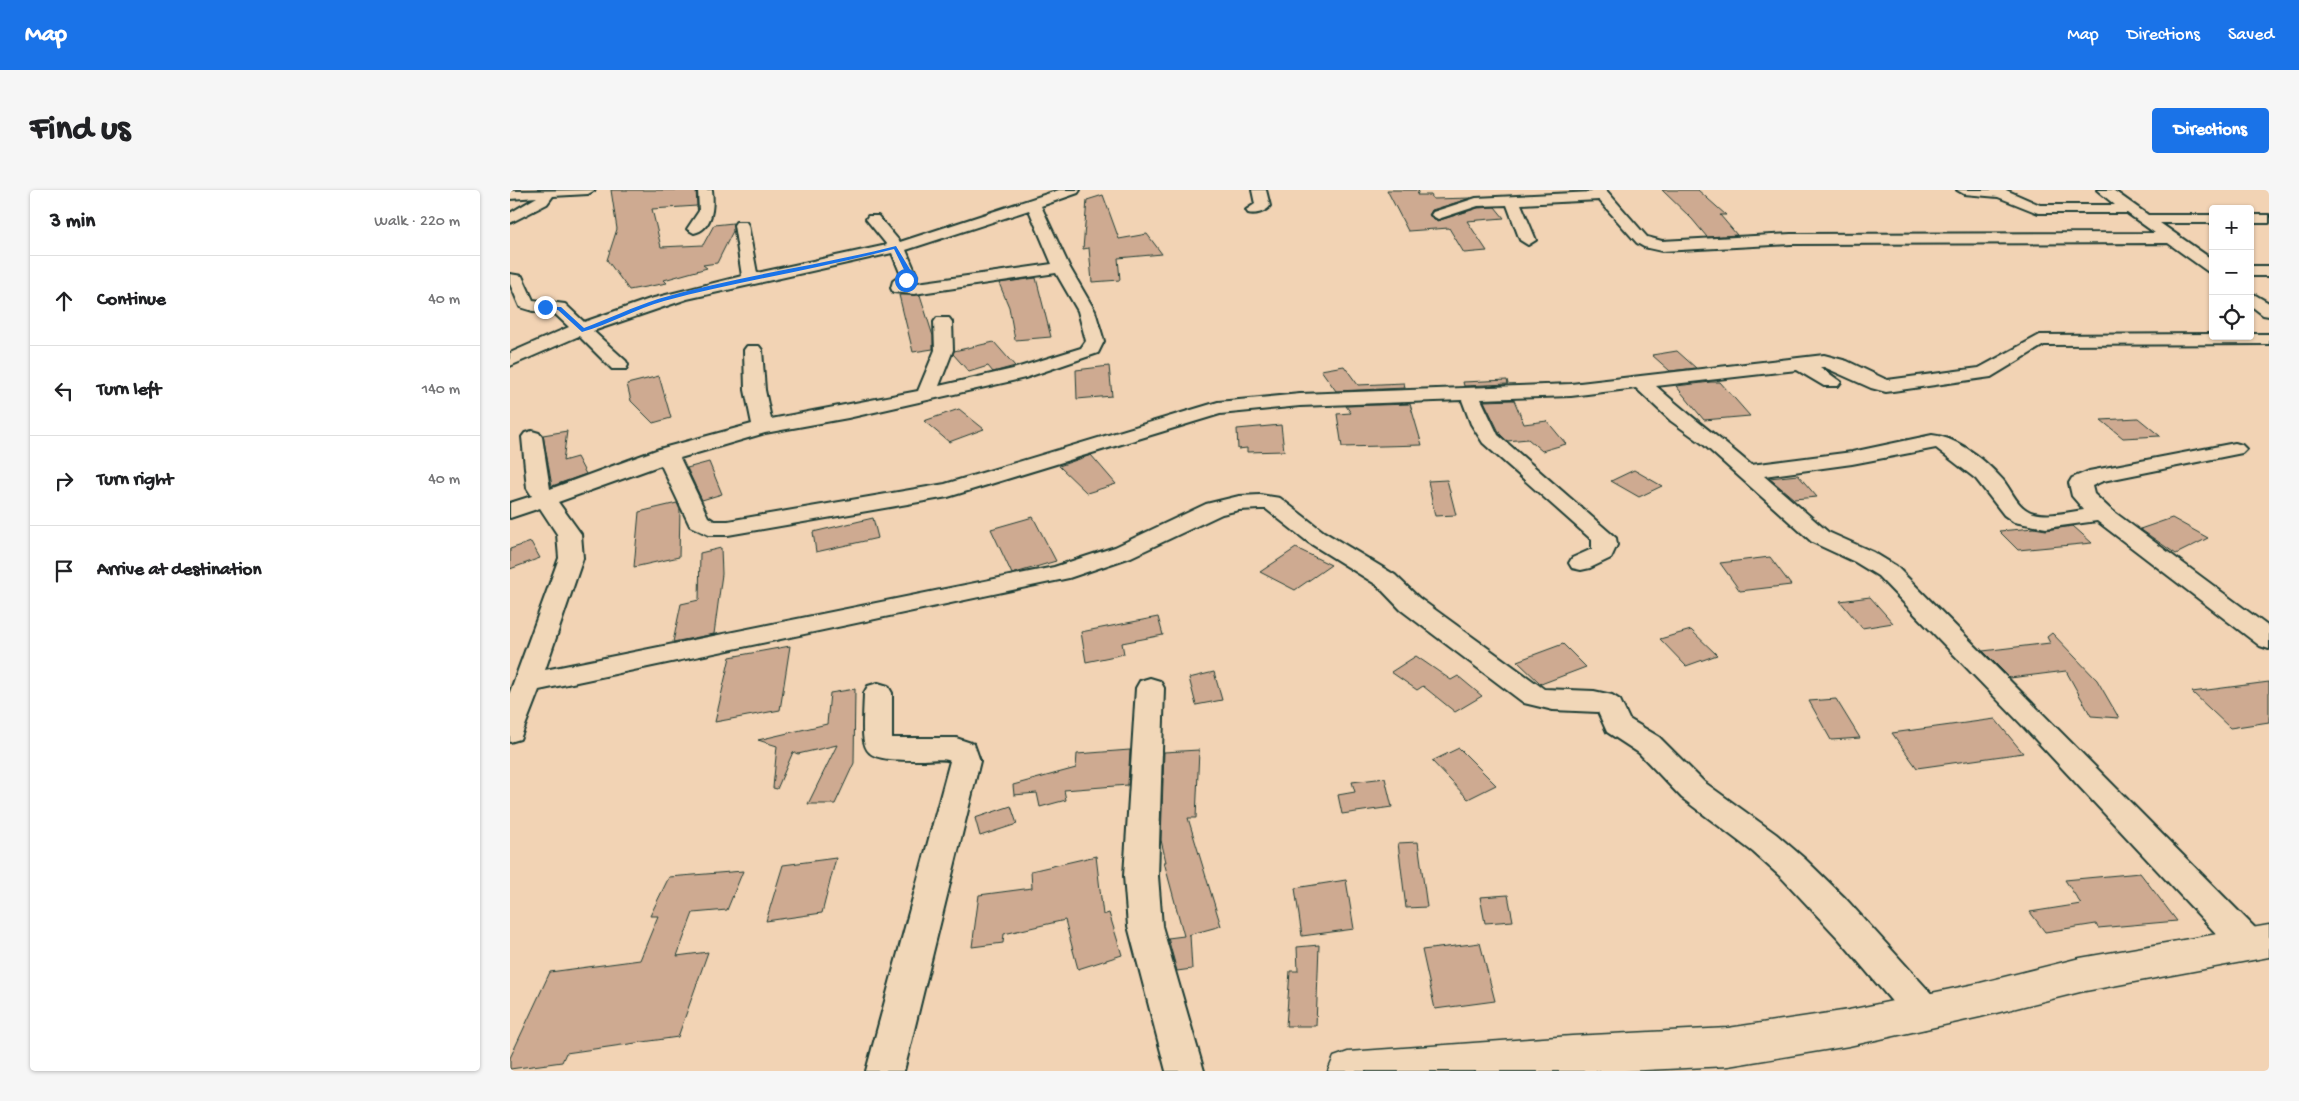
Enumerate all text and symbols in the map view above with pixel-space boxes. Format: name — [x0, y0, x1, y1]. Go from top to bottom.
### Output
text: Map — [25, 21, 67, 50]
text: Map — [2067, 25, 2099, 46]
text: Directions — [2127, 25, 2200, 46]
text: Saved — [2228, 25, 2274, 46]
button: Directions — [2152, 108, 2269, 153]
text: Find us — [30, 110, 130, 151]
map controls — [2209, 205, 2254, 340]
button: + — [2209, 205, 2254, 250]
text: 3 min — [50, 210, 95, 235]
text: Walk · 220 m — [374, 213, 460, 232]
button: − — [2209, 250, 2254, 295]
route start — [895, 269, 918, 292]
icon: ahead — [50, 287, 78, 315]
text: Continue — [97, 289, 166, 312]
text: 40 m — [428, 291, 460, 310]
button: locate — [2209, 295, 2254, 340]
route end — [534, 296, 557, 319]
icon: left — [50, 377, 78, 405]
text: Turn left — [97, 379, 161, 402]
text: 140 m — [422, 381, 460, 400]
icon: right — [50, 467, 78, 495]
text: Turn right — [97, 469, 173, 492]
text: 40 m — [428, 471, 460, 490]
icon: arrive — [50, 557, 78, 585]
text: Arrive at destination — [97, 559, 261, 582]

